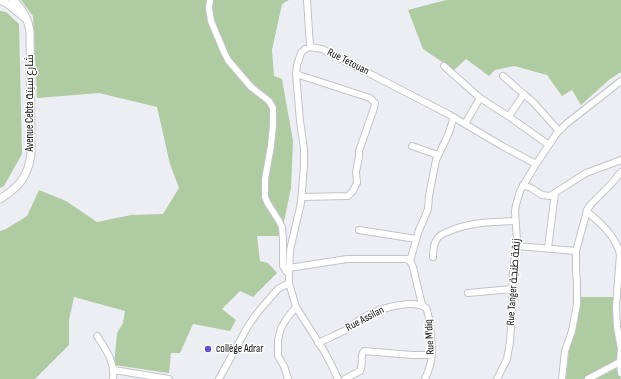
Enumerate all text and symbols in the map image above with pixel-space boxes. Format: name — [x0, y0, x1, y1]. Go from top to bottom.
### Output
street label: Rue Tetouan — [325, 46, 371, 78]
street label: Avenue Cebta شارع سبتة — [23, 54, 37, 152]
street label: Rue Tanger زنقة طنجة — [504, 238, 524, 326]
street label: Rue Assilan — [344, 303, 386, 335]
street label: Rue M'diq — [422, 319, 438, 355]
place label: collège Adrar — [216, 342, 263, 356]
marker: collège Adrar — [203, 344, 213, 354]

